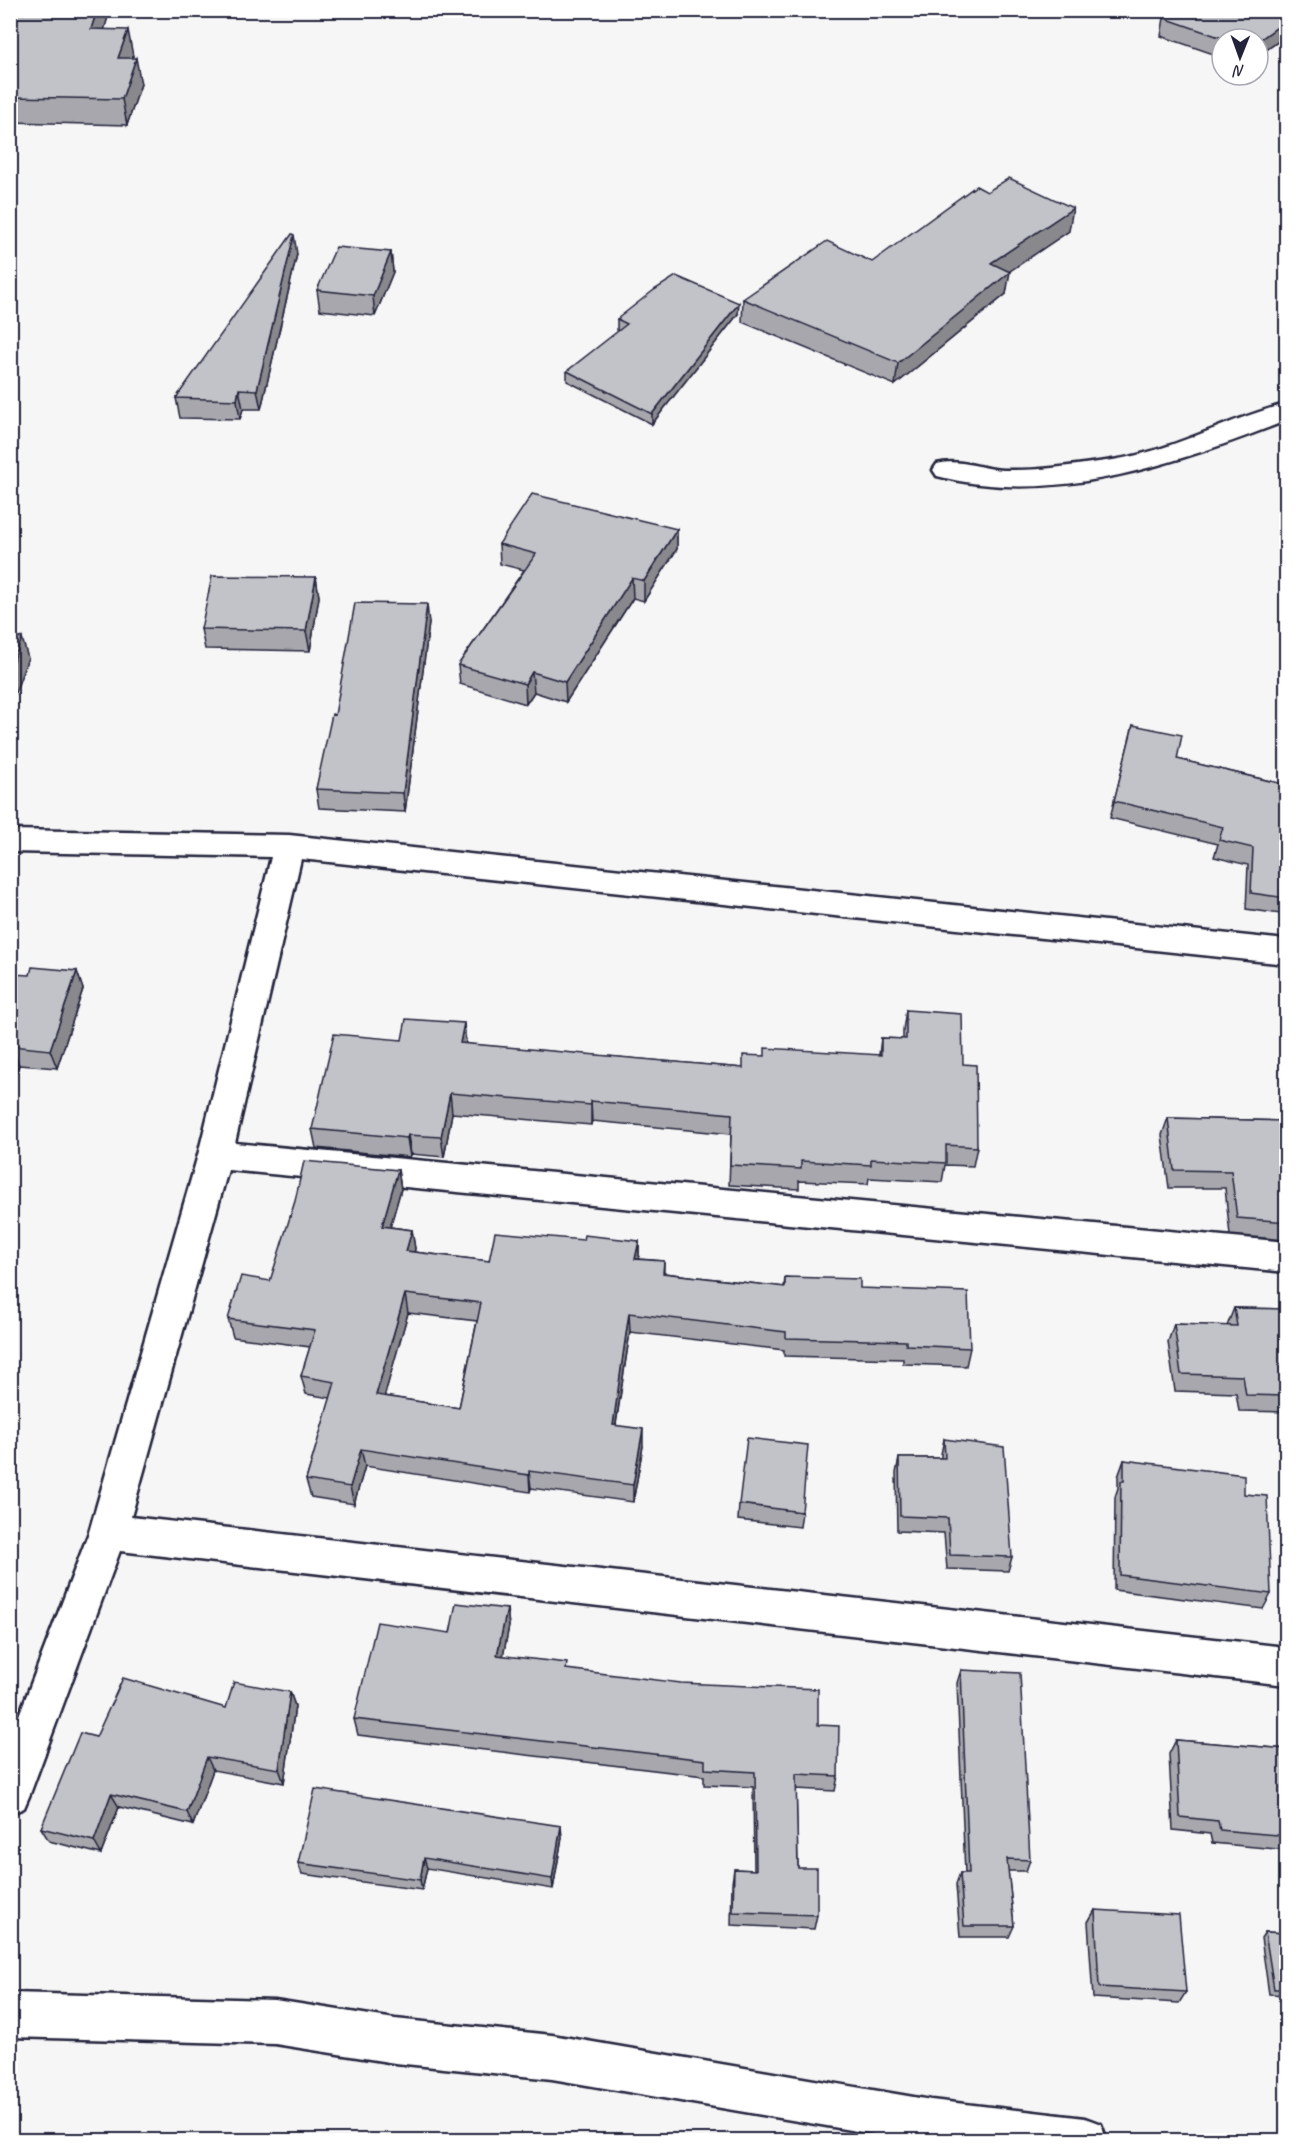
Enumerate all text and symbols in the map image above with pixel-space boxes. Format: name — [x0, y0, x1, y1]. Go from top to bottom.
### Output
north arrow — [1210, 27, 1270, 87]
text: N — [1232, 61, 1245, 81]

